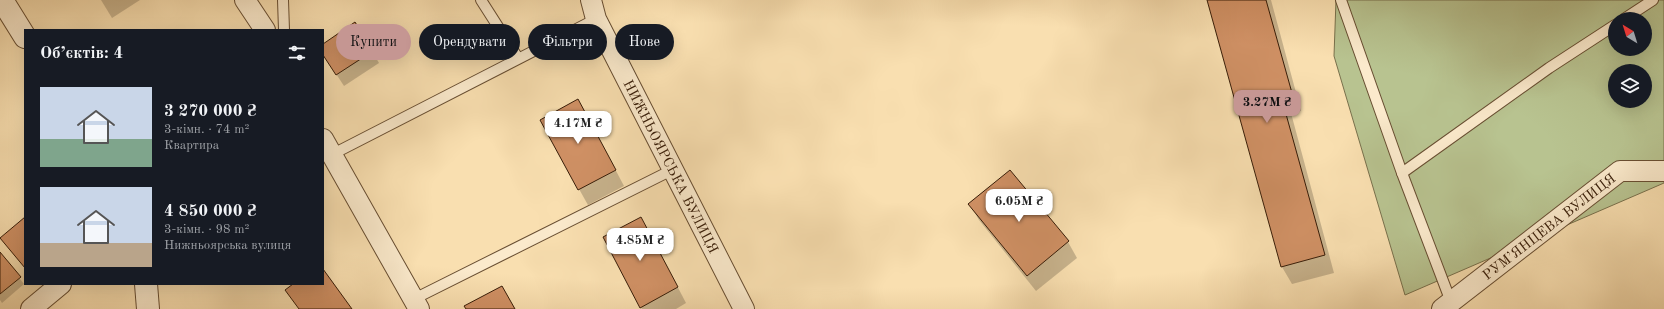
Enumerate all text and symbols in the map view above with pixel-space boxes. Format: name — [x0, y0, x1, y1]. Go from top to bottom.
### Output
north arrow — [1608, 12, 1652, 56]
map controls — [1608, 12, 1652, 108]
chip: Купити — [336, 24, 411, 60]
chip: Орендувати — [419, 24, 520, 60]
chip: Фільтри — [528, 24, 607, 60]
chip: Нове — [615, 24, 674, 60]
icon: filters — [286, 42, 308, 64]
text: Об’єктів: 4 — [40, 45, 123, 62]
button: layers — [1608, 64, 1652, 108]
street label: НИЖНЬОЯРСЬКА ВУЛИЦЯ — [620, 78, 720, 256]
pin: 3.27M ₴ — [1230, 90, 1304, 124]
text: 3.27M ₴ — [1243, 96, 1291, 109]
icon: home — [72, 103, 120, 151]
text: 3 270 000 ₴ — [164, 103, 257, 120]
pin: 4.17M ₴ — [541, 111, 615, 145]
text: 4.17M ₴ — [554, 117, 602, 130]
text: 3-кімн. · 74 m² — [164, 123, 250, 136]
text: Квартира — [164, 139, 219, 152]
street label: РУМ’ЯНЦЕВА ВУЛИЦЯ — [1480, 171, 1618, 283]
pin: 6.05M ₴ — [982, 189, 1056, 223]
text: 6.05M ₴ — [995, 195, 1043, 208]
icon: home — [72, 203, 120, 251]
text: 4 850 000 ₴ — [164, 203, 257, 220]
text: 3-кімн. · 98 m² — [164, 223, 250, 236]
pin: 4.85M ₴ — [603, 228, 677, 262]
text: 4.85M ₴ — [616, 234, 664, 247]
text: Нижньоярська вулиця — [164, 239, 291, 252]

